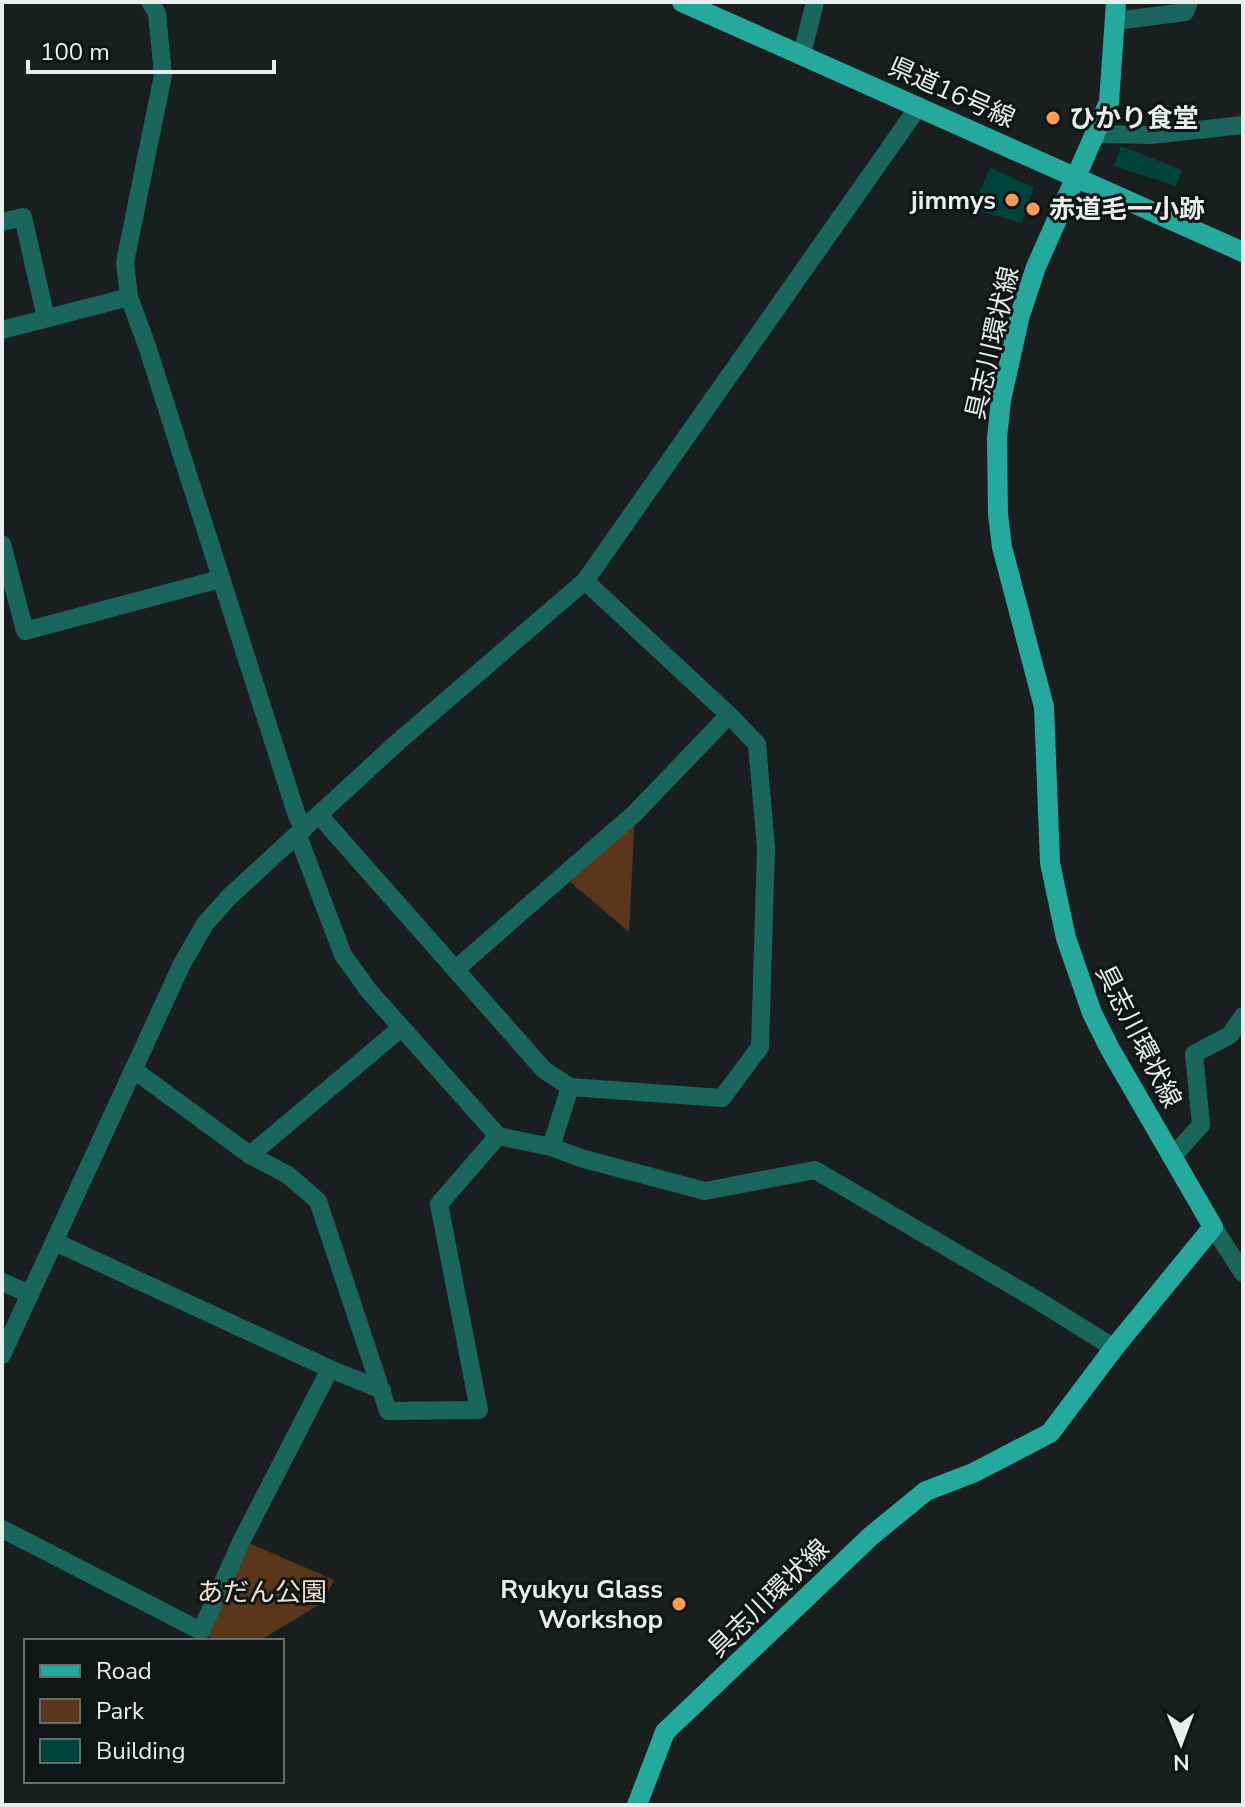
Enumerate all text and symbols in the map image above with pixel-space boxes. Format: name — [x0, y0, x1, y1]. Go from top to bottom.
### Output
scale bar — [28, 24, 274, 74]
text: 100 m — [40, 36, 110, 68]
street label: 県道16号線 — [883, 49, 1021, 136]
place label: ひかり食堂 — [1069, 101, 1199, 136]
marker: ひかり食堂 — [1044, 109, 1062, 127]
place label: jimmys — [909, 183, 996, 218]
marker: jimmys — [1003, 191, 1021, 209]
place label: 赤道毛一小跡 — [1049, 192, 1205, 227]
marker: 赤道毛一小跡 — [1024, 200, 1042, 218]
street label: 具志川環状線 — [958, 263, 1027, 423]
street label: 具志川環状線 — [1088, 959, 1190, 1114]
street label: 具志川環状線 — [700, 1532, 837, 1665]
place label: Ryukyu Glass Workshop — [500, 1572, 663, 1637]
park label: あだん公園 — [197, 1575, 327, 1610]
marker: Ryukyu Glass Workshop — [670, 1595, 688, 1613]
legend — [24, 1639, 284, 1783]
text: Road — [96, 1655, 152, 1687]
text: Park — [96, 1695, 145, 1727]
north arrow — [1141, 1703, 1221, 1783]
text: Building — [96, 1735, 186, 1767]
text: N — [1173, 1747, 1190, 1777]

